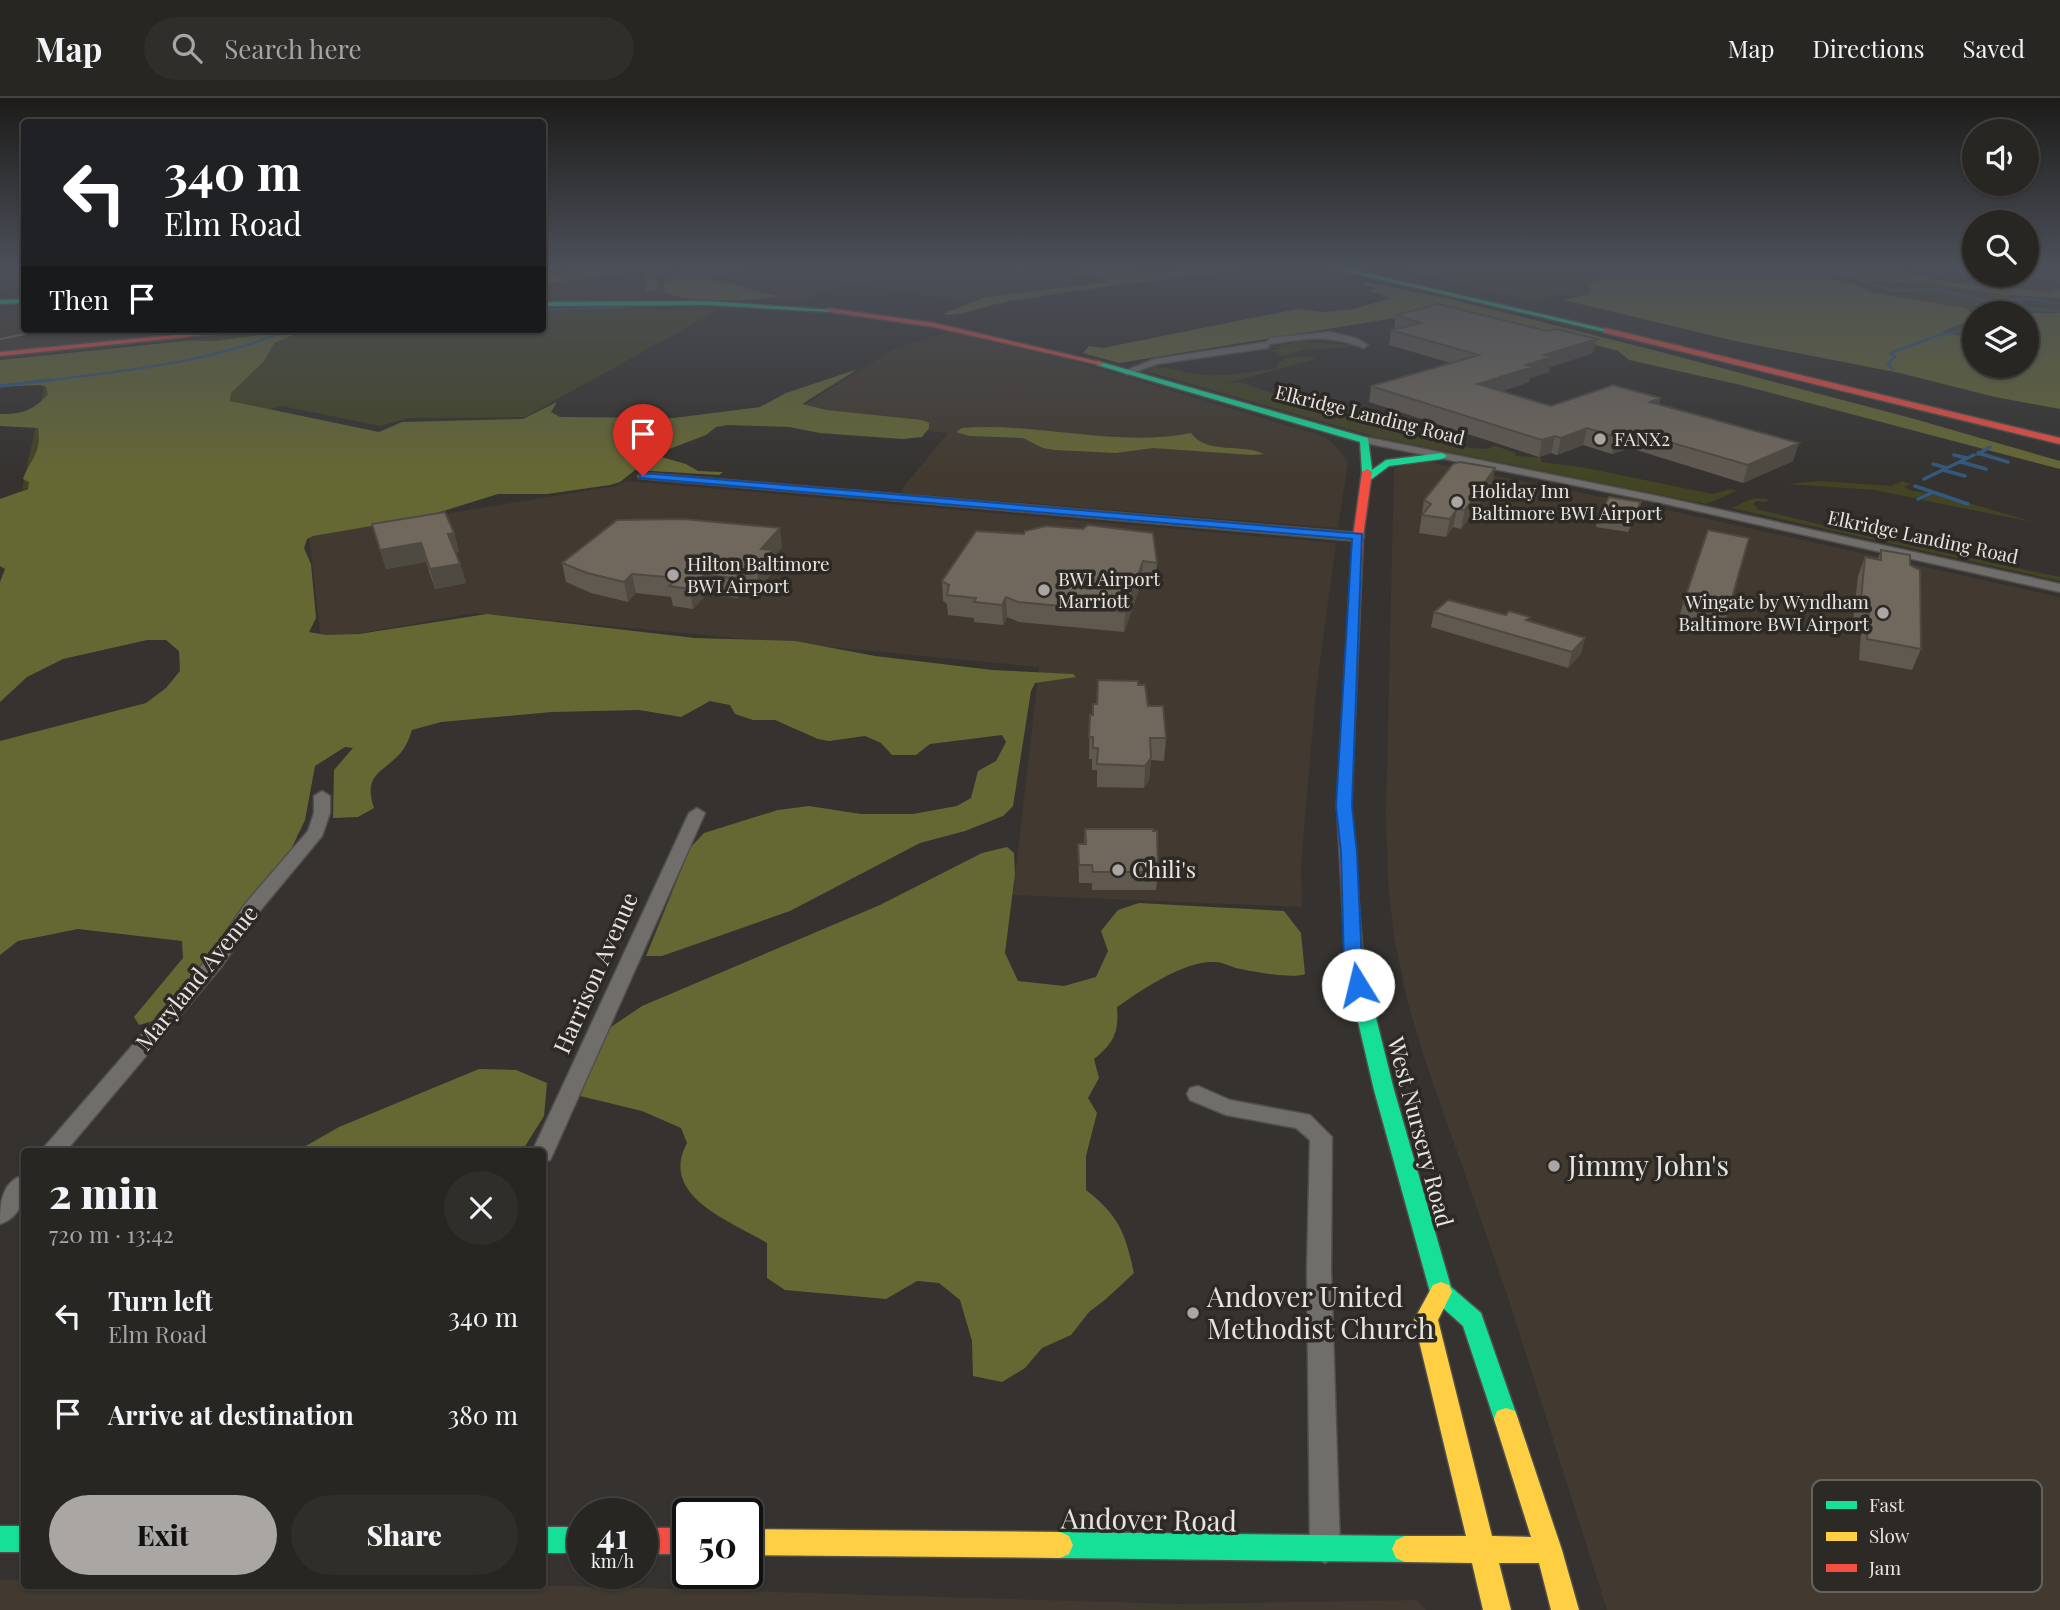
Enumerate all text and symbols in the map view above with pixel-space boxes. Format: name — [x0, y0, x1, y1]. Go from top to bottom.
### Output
search box — [144, 17, 634, 80]
text: Map — [35, 26, 102, 70]
icon: search — [168, 29, 206, 67]
text: Search here — [224, 31, 362, 66]
text: Map — [1728, 32, 1774, 64]
text: Directions — [1812, 32, 1925, 64]
text: Saved — [1963, 32, 2025, 64]
map controls — [1962, 119, 2039, 378]
button: sound — [1962, 119, 2039, 196]
text: 340 m — [164, 138, 301, 203]
icon: left — [49, 147, 140, 238]
text: Elm Road — [164, 201, 302, 244]
button: search — [1962, 210, 2039, 287]
icon: arrive — [123, 280, 161, 318]
text: Then — [49, 282, 109, 317]
button: layers — [1962, 301, 2039, 378]
street label: Elkridge Landing Road — [1273, 378, 1468, 450]
pin — [613, 404, 673, 476]
icon: arrive — [624, 415, 662, 453]
place label: FANX2 — [1614, 425, 1670, 451]
marker: FANX2 — [1592, 431, 1608, 447]
place label: Holiday Inn Baltimore BWI Airport — [1471, 477, 1662, 525]
marker: Holiday Inn Baltimore BWI Airport — [1449, 494, 1465, 510]
street label: Elkridge Landing Road — [1825, 503, 2021, 569]
place label: Hilton Baltimore BWI Airport — [687, 550, 830, 598]
place label: BWI Airport Marriott — [1058, 565, 1160, 613]
marker: Hilton Baltimore BWI Airport — [665, 567, 681, 583]
marker: BWI Airport Marriott — [1036, 582, 1052, 598]
place label: Wingate by Wyndham Baltimore BWI Airport — [1678, 588, 1869, 636]
marker: Wingate by Wyndham Baltimore BWI Airport — [1875, 605, 1891, 621]
place label: Chili's — [1132, 853, 1196, 884]
marker: Chili's — [1110, 862, 1126, 878]
street label: Harrison Avenue — [545, 887, 644, 1058]
street label: Maryland Avenue — [128, 898, 264, 1056]
position arrow — [1321, 948, 1395, 1022]
street label: West Nursery Road — [1381, 1032, 1462, 1230]
place label: Jimmy John's — [1567, 1146, 1729, 1183]
marker: Jimmy John's — [1546, 1158, 1562, 1174]
text: 2 min — [49, 1164, 158, 1220]
button: close — [444, 1171, 518, 1245]
text: 720 m · 13:42 — [49, 1218, 174, 1249]
place label: Andover United Methodist Church — [1206, 1277, 1435, 1346]
text: Turn left — [108, 1283, 213, 1318]
icon: left — [49, 1297, 87, 1335]
text: 340 m — [448, 1299, 518, 1334]
marker: Andover United Methodist Church — [1185, 1305, 1201, 1321]
text: Elm Road — [108, 1318, 207, 1349]
icon: arrive — [49, 1395, 87, 1433]
text: Arrive at destination — [108, 1397, 354, 1432]
text: 380 m — [448, 1397, 518, 1432]
legend — [1812, 1480, 2042, 1592]
text: Fast — [1869, 1491, 1905, 1517]
button: Exit — [49, 1495, 277, 1575]
button: Share — [291, 1495, 518, 1575]
speed limit sign: 50 — [672, 1498, 763, 1589]
street label: Andover Road — [1060, 1498, 1237, 1539]
text: 41 — [597, 1511, 628, 1558]
text: Slow — [1869, 1522, 1910, 1548]
text: km/h — [591, 1549, 634, 1573]
text: Jam — [1868, 1554, 1901, 1580]

